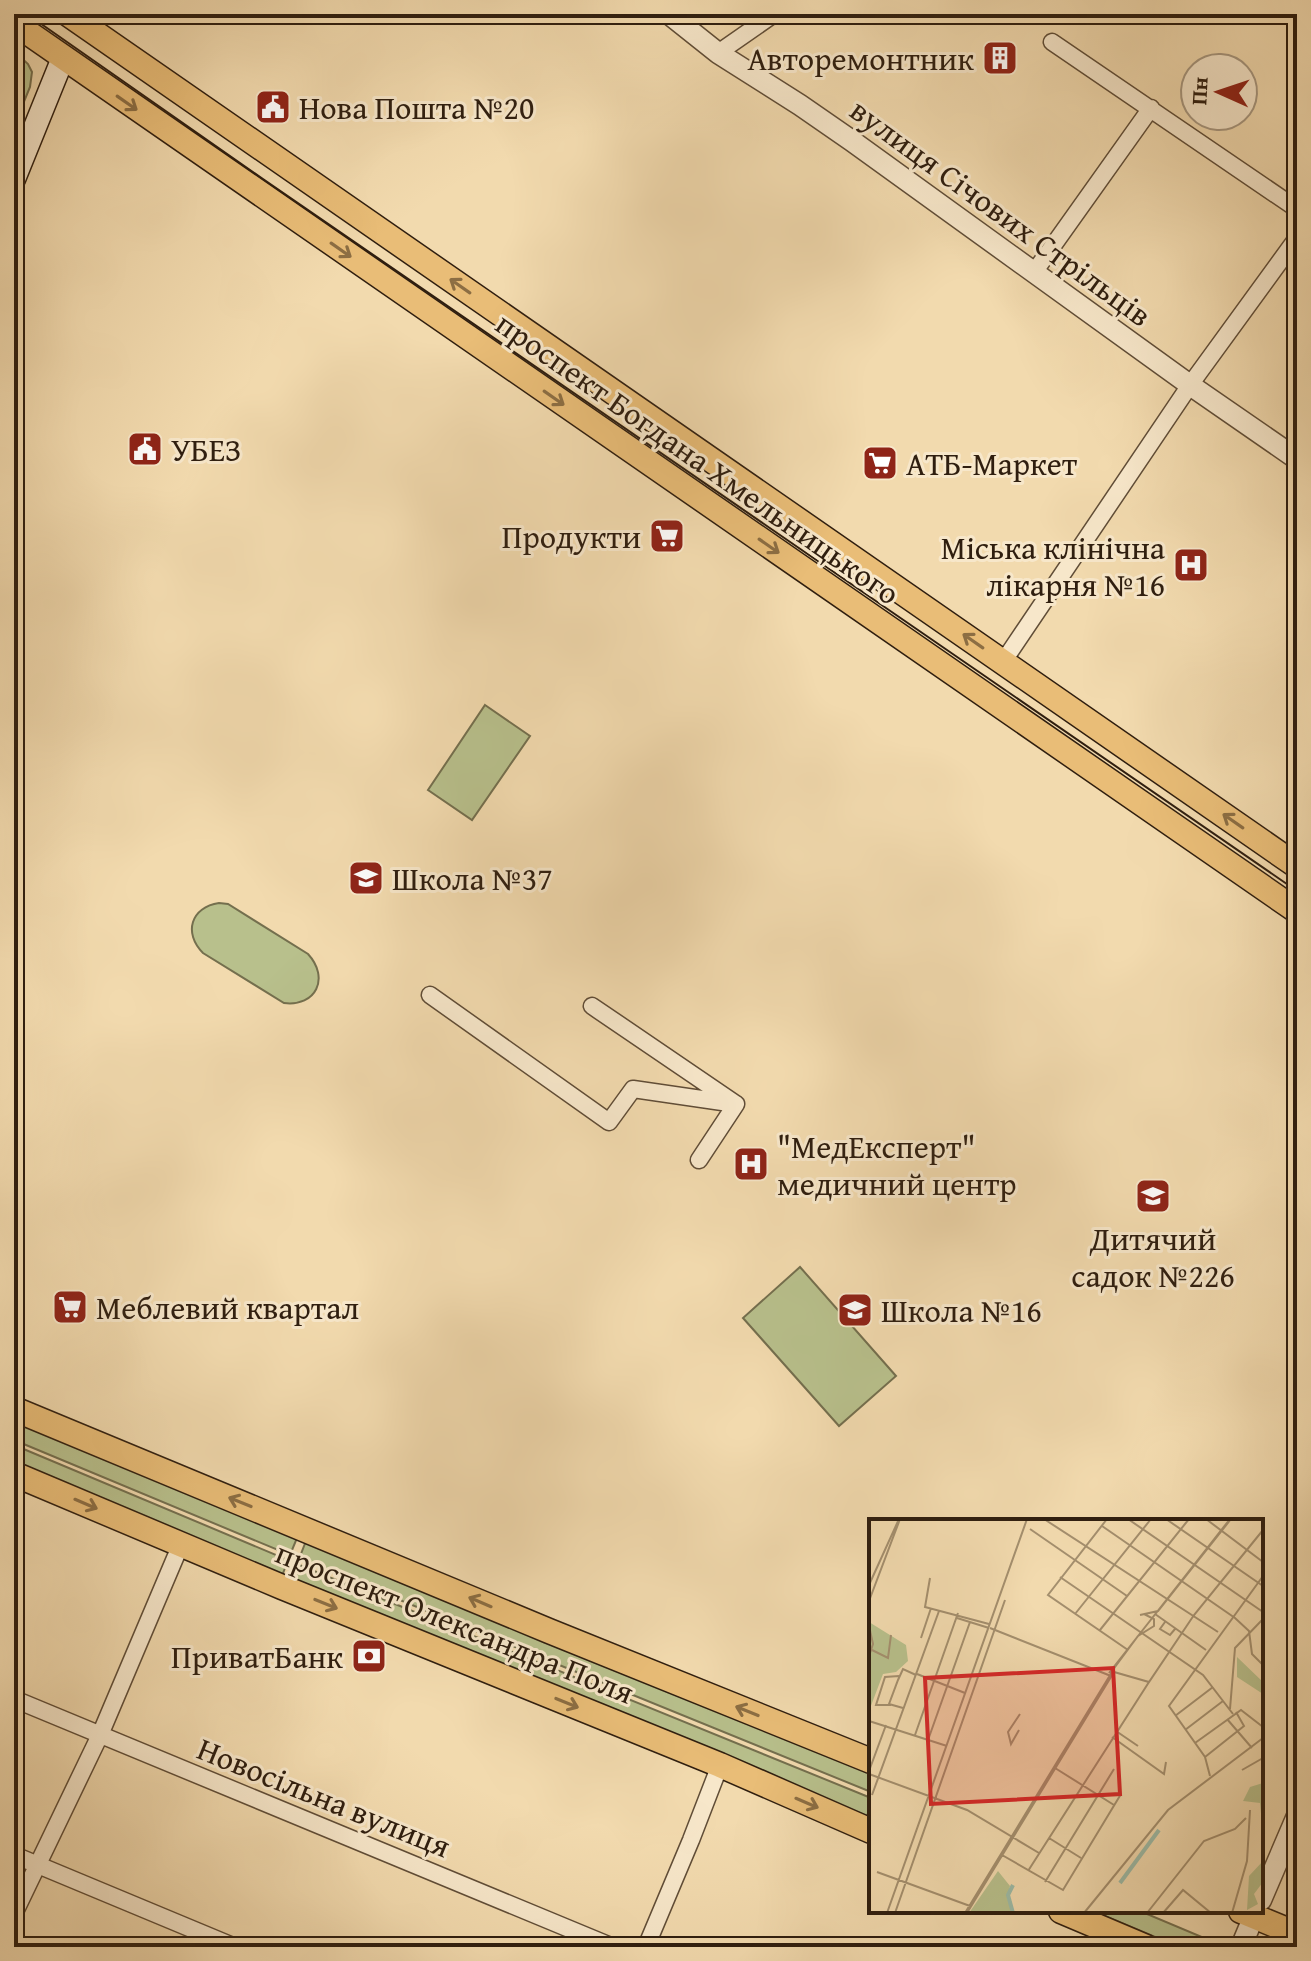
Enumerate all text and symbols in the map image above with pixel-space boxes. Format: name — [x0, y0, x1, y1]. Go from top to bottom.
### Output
place label: Авторемонтник — [747, 35, 974, 82]
building icon: Авторемонтник — [981, 39, 1019, 77]
north arrow — [1179, 52, 1259, 132]
text: Пн — [1182, 76, 1216, 106]
place label: Нова Пошта №20 — [299, 84, 534, 131]
street label: вулиця Січових Стрільців — [841, 86, 1161, 338]
public building icon: Нова Пошта №20 — [254, 88, 292, 126]
one-way arrow — [115, 95, 137, 111]
one-way arrow — [329, 242, 351, 259]
one-way arrow — [450, 278, 472, 294]
street label: проспект Богдана Хмельницького — [486, 300, 910, 616]
one-way arrow — [543, 390, 565, 406]
place label: УБЕЗ — [171, 426, 241, 473]
public building icon: УБЕЗ — [126, 430, 164, 468]
place label: АТБ-Маркет — [906, 440, 1078, 487]
supermarket icon: АТБ-Маркет — [861, 444, 899, 482]
place label: Продукти — [502, 513, 641, 560]
supermarket icon: Продукти — [648, 517, 686, 555]
place label: Міська клінічна лікарня №16 — [941, 524, 1166, 608]
one-way arrow — [757, 538, 779, 554]
hospital icon: Міська клінічна лікарня №16 — [1172, 546, 1210, 584]
one-way arrow — [963, 633, 985, 649]
one-way arrow — [1222, 813, 1244, 829]
place label: Школа №37 — [392, 855, 553, 902]
school or university icon: Школа №37 — [347, 859, 385, 897]
place label: "МедЕксперт" медичний центр — [777, 1123, 1017, 1207]
hospital icon: "МедЕксперт" медичний центр — [732, 1145, 770, 1183]
school or university icon: Дитячий садок №226 — [1134, 1177, 1172, 1215]
place label: Дитячий садок №226 — [1071, 1215, 1235, 1299]
place label: Меблевий квартал — [96, 1284, 359, 1331]
place label: Школа №16 — [881, 1287, 1042, 1334]
supermarket icon: Меблевий квартал — [51, 1288, 89, 1326]
school or university icon: Школа №16 — [836, 1291, 874, 1329]
one-way arrow — [228, 1494, 253, 1509]
one-way arrow — [73, 1498, 98, 1513]
inset map — [869, 1519, 1263, 1913]
street label: проспект Олександра Поля — [269, 1529, 641, 1715]
one-way arrow — [468, 1594, 493, 1609]
one-way arrow — [313, 1598, 338, 1613]
place label: ПриватБанк — [171, 1633, 343, 1680]
bank icon: ПриватБанк — [350, 1637, 388, 1675]
one-way arrow — [554, 1697, 579, 1711]
one-way arrow — [735, 1703, 760, 1717]
street label: Новосільна вулиця — [190, 1725, 458, 1869]
one-way arrow — [794, 1796, 818, 1811]

